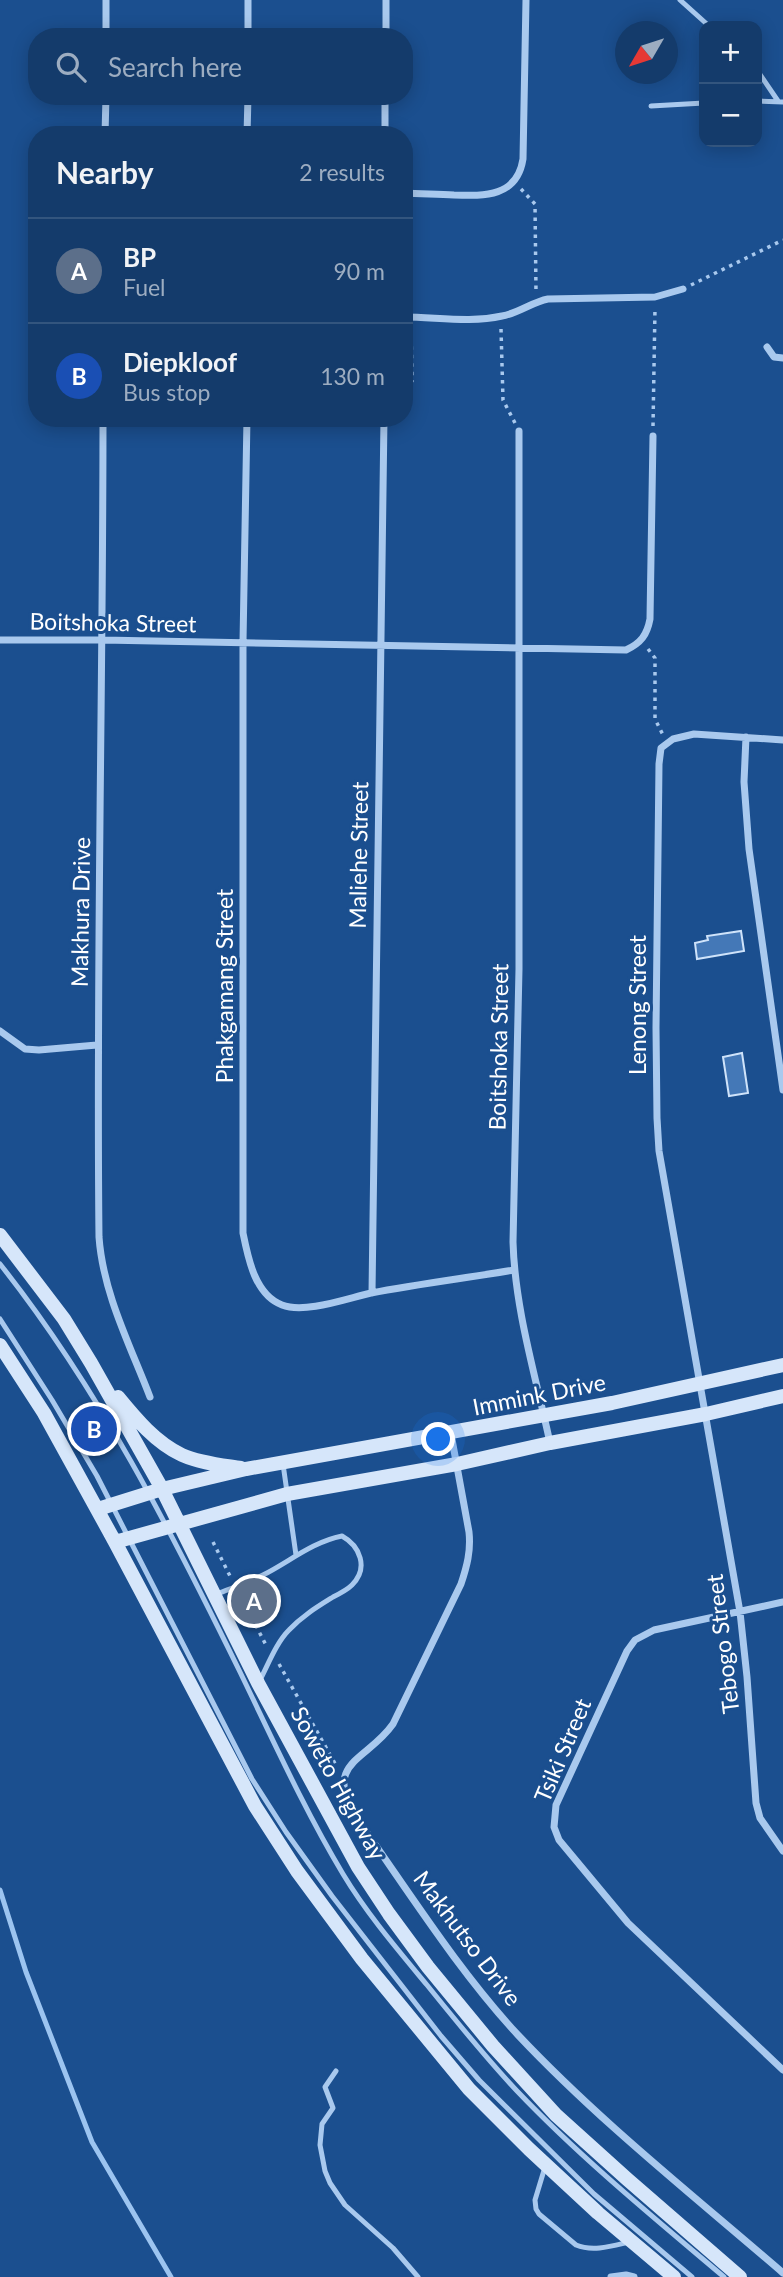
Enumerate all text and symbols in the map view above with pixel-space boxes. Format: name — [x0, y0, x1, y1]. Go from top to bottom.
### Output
north arrow — [615, 21, 678, 84]
map controls — [699, 21, 762, 147]
button: + — [699, 21, 762, 84]
search box — [28, 28, 413, 105]
icon: search — [52, 48, 90, 86]
text: Search here — [108, 51, 242, 83]
button: − — [699, 84, 762, 147]
text: Nearby — [56, 154, 154, 190]
text: 2 results — [299, 158, 385, 186]
text: BP — [123, 241, 156, 273]
text: A — [71, 257, 87, 285]
text: 90 m — [334, 257, 385, 285]
text: Fuel — [123, 273, 166, 301]
text: Diepkloof — [123, 346, 237, 378]
text: B — [71, 362, 87, 390]
text: 130 m — [320, 362, 385, 390]
text: Bus stop — [123, 378, 210, 406]
street label: Boitshoka Street — [29, 607, 197, 637]
street label: Maliehe Street — [343, 781, 373, 929]
street label: Makhura Drive — [65, 837, 95, 987]
street label: Phakgamang Street — [210, 888, 238, 1083]
street label: Lenong Street — [623, 934, 651, 1075]
street label: Boitshoka Street — [483, 963, 513, 1131]
street label: Immink Drive — [470, 1367, 608, 1421]
pin: B — [71, 1403, 117, 1455]
your location — [421, 1422, 455, 1456]
street label: Tebogo Street — [699, 1572, 744, 1715]
pin: A — [231, 1575, 277, 1627]
street label: Tsiki Street — [528, 1693, 597, 1806]
street label: Soweto Highway — [285, 1701, 393, 1865]
street label: Makhutso Drive — [408, 1865, 528, 2011]

